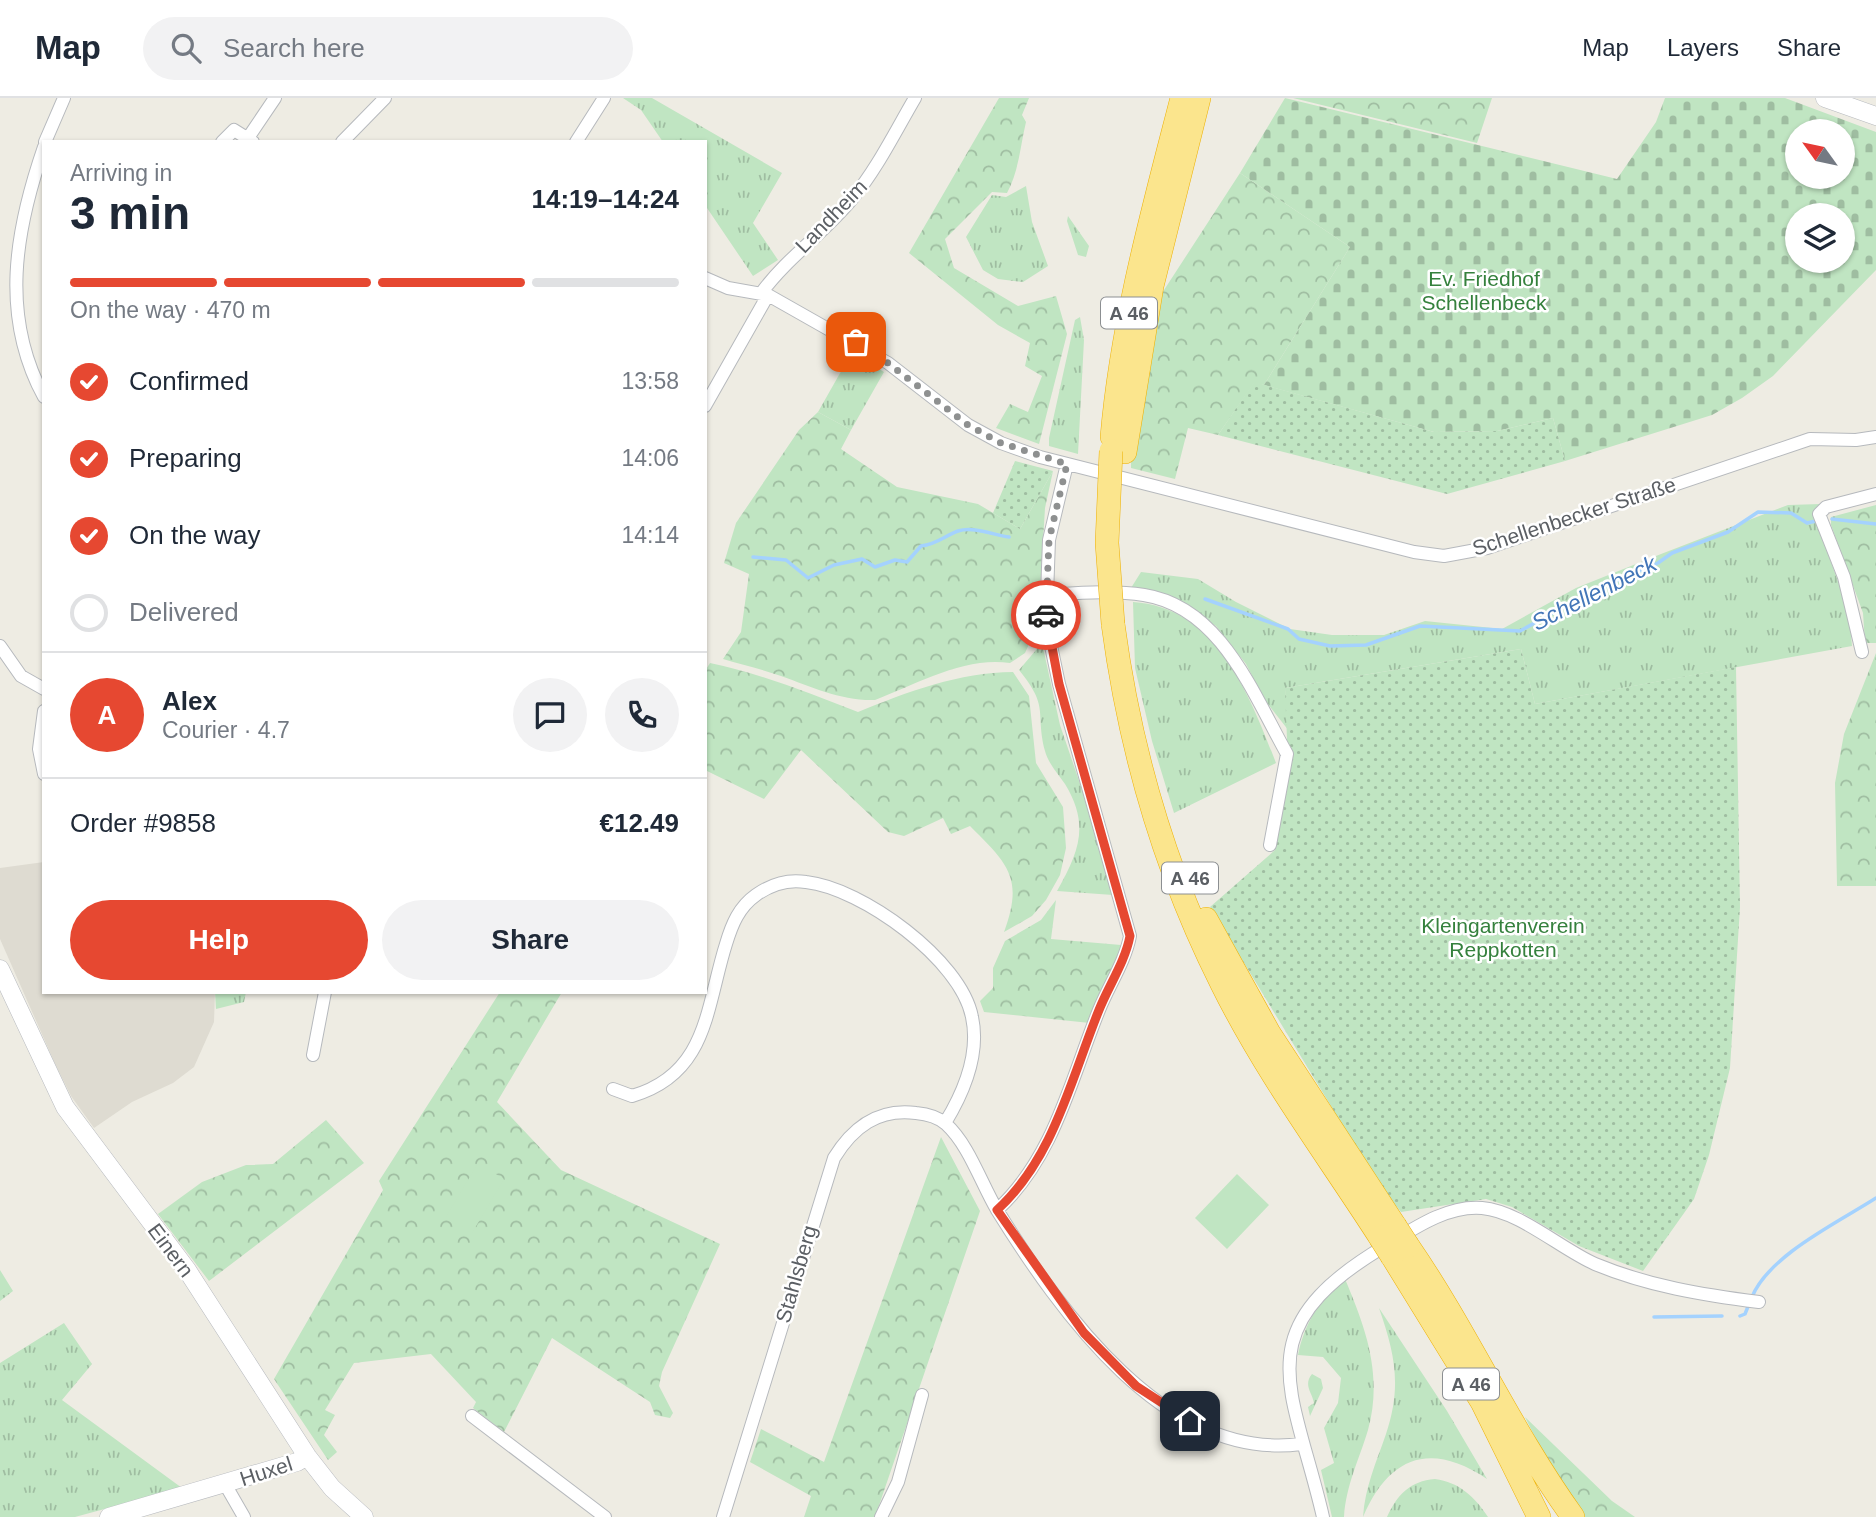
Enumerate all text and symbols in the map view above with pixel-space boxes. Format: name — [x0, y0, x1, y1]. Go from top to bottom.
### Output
search box — [143, 17, 633, 80]
text: Map — [35, 29, 101, 66]
icon: search — [167, 29, 205, 67]
text: Search here — [223, 33, 365, 63]
text: Map — [1582, 34, 1629, 61]
text: Layers — [1667, 34, 1739, 61]
text: Share — [1777, 34, 1841, 61]
north arrow — [1785, 119, 1855, 189]
map controls — [1785, 119, 1855, 273]
text: Arriving in — [70, 160, 172, 186]
street label: Landheim — [791, 175, 871, 257]
text: 14:19–14:24 — [532, 184, 679, 214]
text: 3 min — [70, 187, 190, 239]
button: layers — [1785, 203, 1855, 273]
park label: Ev. Friedhof Schellenbeck — [1422, 267, 1547, 314]
text: On the way · 470 m — [70, 297, 271, 323]
road number: A 46 — [1101, 298, 1157, 328]
pin — [826, 312, 886, 372]
icon: bag — [837, 323, 875, 361]
icon: check — [70, 363, 108, 401]
text: Confirmed — [129, 366, 249, 396]
text: 13:58 — [621, 368, 679, 394]
icon: check — [70, 440, 108, 478]
text: Preparing — [129, 443, 242, 473]
text: 14:06 — [621, 445, 679, 471]
street label: Schellenbecker Straße — [1469, 472, 1679, 560]
icon: check — [70, 517, 108, 555]
text: On the way — [129, 520, 261, 550]
text: 14:14 — [621, 522, 679, 548]
water label: Schellenbeck — [1527, 550, 1662, 636]
courier — [1011, 580, 1081, 650]
icon: car — [1027, 596, 1065, 634]
text: Delivered — [129, 597, 239, 627]
button: chat — [513, 678, 587, 752]
button: phone — [605, 678, 679, 752]
text: Alex — [162, 686, 217, 716]
text: A — [98, 700, 116, 730]
text: Courier · 4.7 — [162, 717, 290, 743]
text: Order #9858 — [70, 808, 216, 838]
text: €12.49 — [599, 808, 679, 838]
road number: A 46 — [1162, 862, 1218, 894]
button: Help — [70, 900, 368, 980]
button: Share — [382, 900, 679, 980]
park label: Kleingartenverein Reppkotten — [1421, 914, 1585, 961]
street label: Einern — [144, 1219, 198, 1281]
street label: Stahlsberg — [771, 1223, 821, 1325]
road number: A 46 — [1443, 1368, 1499, 1400]
pin — [1160, 1391, 1220, 1451]
icon: home — [1171, 1402, 1209, 1440]
street label: Huxel — [237, 1452, 295, 1490]

